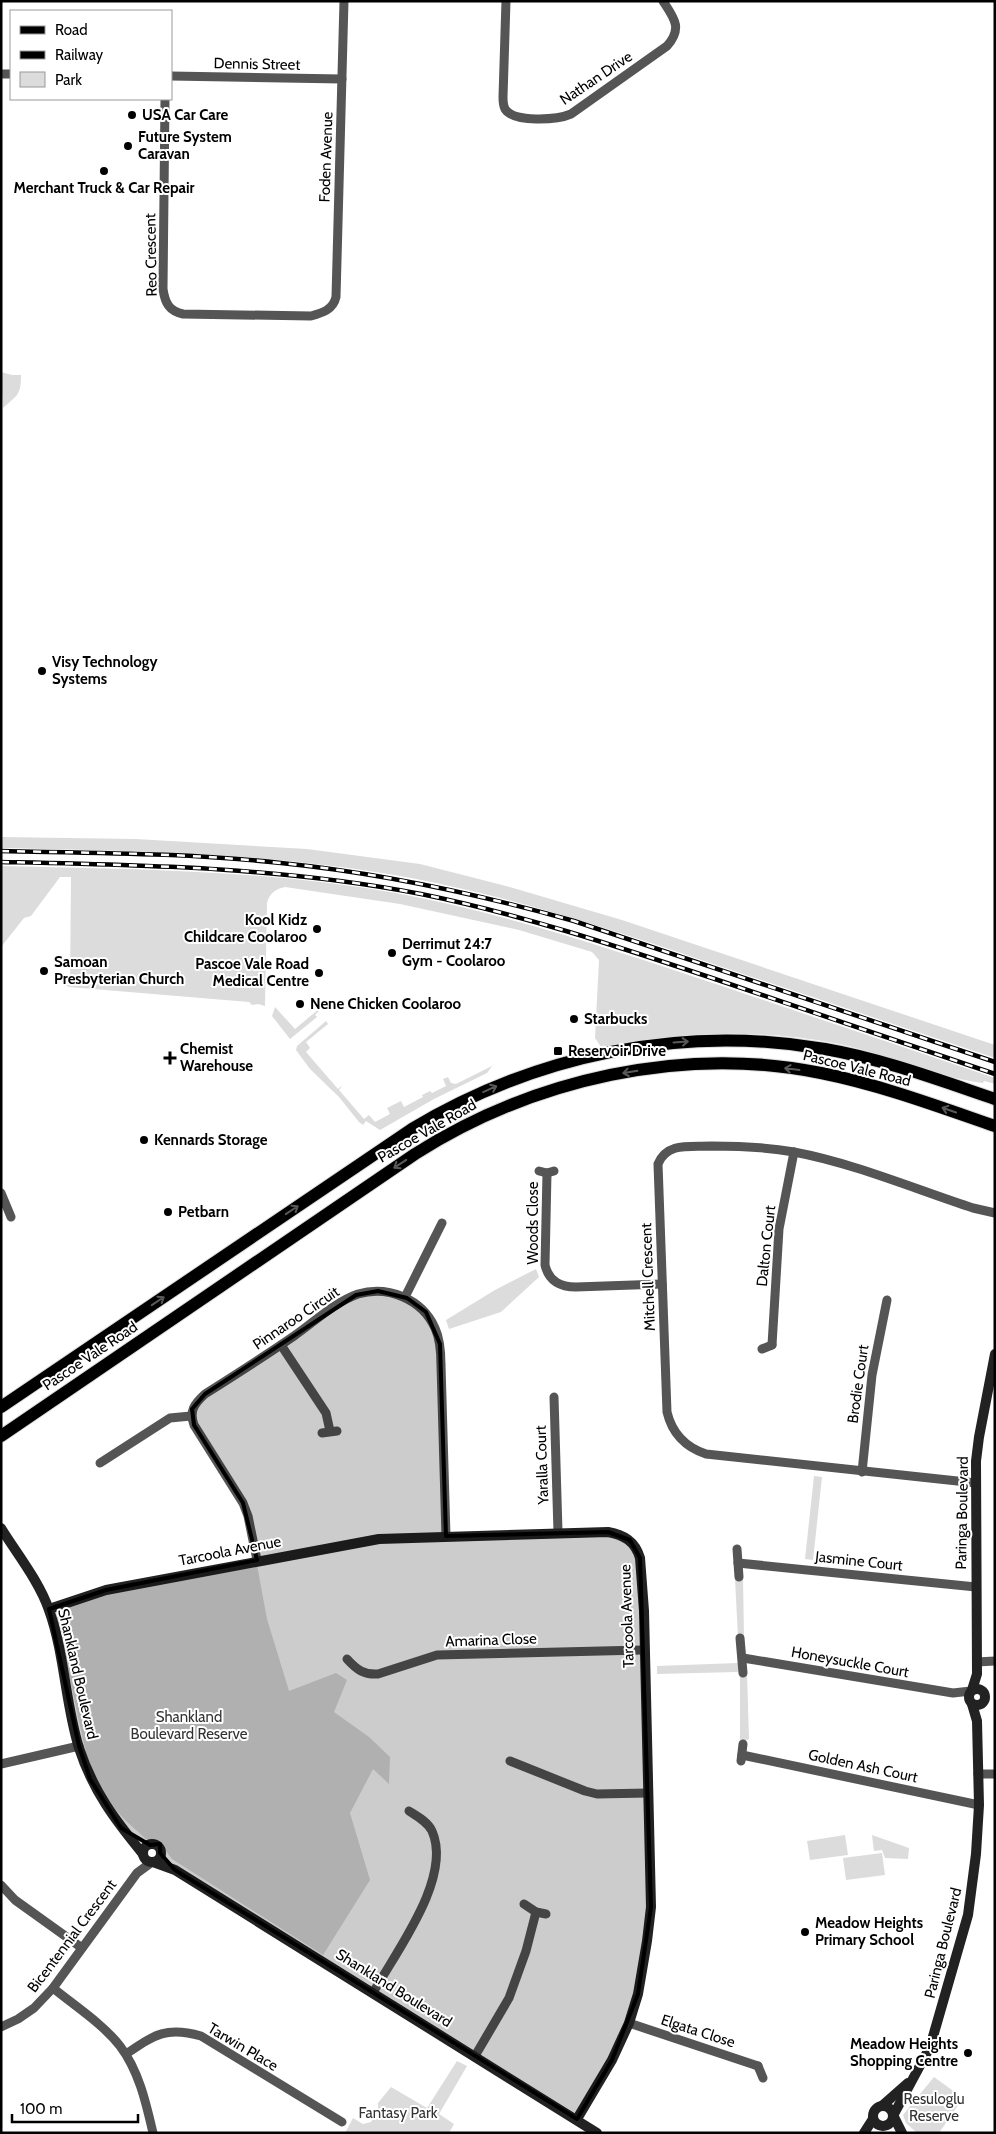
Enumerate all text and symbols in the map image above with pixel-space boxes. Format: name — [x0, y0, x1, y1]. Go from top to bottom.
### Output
legend — [10, 10, 172, 100]
text: Road — [55, 21, 88, 39]
text: Railway — [55, 46, 104, 64]
street label: Nathan Drive — [556, 47, 636, 109]
street label: Dennis Street — [214, 54, 300, 74]
text: Park — [55, 71, 82, 89]
place label: USA Car Care — [142, 106, 229, 124]
marker: USA Car Care — [126, 109, 138, 121]
street label: Foden Avenue — [315, 111, 337, 203]
place label: Future System Caravan — [138, 128, 232, 163]
marker: Future System Caravan — [122, 140, 134, 152]
marker: Merchant Truck & Car Repair — [98, 165, 110, 177]
place label: Merchant Truck & Car Repair — [13, 179, 195, 197]
street label: Reo Crescent — [141, 213, 161, 297]
place label: Visy Technology Systems — [52, 653, 158, 688]
marker: Visy Technology Systems — [36, 665, 48, 677]
place label: Kool Kidz Childcare Coolaroo — [184, 911, 307, 946]
marker: Kool Kidz Childcare Coolaroo — [311, 923, 323, 935]
place label: Derrimut 24:7 Gym - Coolaroo — [402, 935, 506, 970]
marker: Derrimut 24:7 Gym - Coolaroo — [386, 947, 398, 959]
place label: Samoan Presbyterian Church — [54, 953, 184, 988]
place label: Pascoe Vale Road Medical Centre — [195, 955, 309, 990]
marker: Samoan Presbyterian Church — [38, 965, 50, 977]
marker: Pascoe Vale Road Medical Centre — [313, 967, 325, 979]
place label: Nene Chicken Coolaroo — [310, 995, 462, 1013]
marker: Nene Chicken Coolaroo — [294, 998, 306, 1010]
place label: Starbucks — [584, 1010, 647, 1028]
marker: Starbucks — [568, 1013, 580, 1025]
one-way arrow — [672, 1038, 688, 1047]
place label: Chemist Warehouse — [180, 1040, 253, 1075]
place label: Reservoir Drive — [568, 1042, 666, 1060]
marker: Reservoir Drive — [552, 1045, 564, 1057]
street label: Pascoe Vale Road — [801, 1046, 913, 1090]
marker: Chemist Warehouse — [164, 1052, 176, 1064]
one-way arrow — [784, 1064, 800, 1074]
one-way arrow — [622, 1067, 638, 1077]
one-way arrow — [482, 1083, 497, 1093]
street label: Pascoe Vale Road — [375, 1096, 479, 1166]
one-way arrow — [941, 1105, 957, 1114]
place label: Kennards Storage — [154, 1131, 268, 1149]
marker: Kennards Storage — [138, 1134, 150, 1146]
one-way arrow — [393, 1159, 407, 1169]
street label: Woods Close — [524, 1181, 542, 1264]
place label: Petbarn — [178, 1203, 229, 1221]
one-way arrow — [285, 1205, 299, 1215]
street label: Dalton Court — [753, 1205, 779, 1287]
marker: Petbarn — [162, 1206, 174, 1218]
street label: Mitchell Crescent — [637, 1222, 659, 1332]
street label: Pinnaroo Circuit — [249, 1282, 343, 1354]
one-way arrow — [150, 1296, 164, 1306]
street label: Pascoe Vale Road — [39, 1318, 141, 1394]
street label: Brodie Court — [844, 1344, 872, 1424]
street label: Yaralla Court — [532, 1425, 552, 1506]
street label: Paringa Boulevard — [952, 1456, 972, 1570]
street label: Tarcoola Avenue — [177, 1532, 283, 1570]
street label: Jasmine Court — [813, 1547, 904, 1575]
street label: Tarcoola Avenue — [616, 1564, 638, 1668]
street label: Shankland Boulevard — [54, 1607, 102, 1741]
street label: Amarina Close — [445, 1629, 537, 1651]
street label: Honeysuckle Court — [790, 1643, 910, 1681]
park label: Shankland Boulevard Reserve — [131, 1708, 248, 1743]
street label: Golden Ash Court — [807, 1746, 919, 1786]
street label: Bicentennial Crescent — [24, 1876, 120, 1996]
street label: Paringa Boulevard — [921, 1886, 965, 2000]
place label: Meadow Heights Primary School — [815, 1914, 923, 1949]
marker: Meadow Heights Primary School — [799, 1926, 811, 1938]
street label: Shankland Boulevard — [333, 1945, 455, 2031]
street label: Elgata Close — [659, 2011, 738, 2052]
street label: Tarwin Place — [205, 2019, 282, 2075]
place label: Meadow Heights Shopping Centre — [850, 2035, 958, 2070]
marker: Meadow Heights Shopping Centre — [962, 2047, 974, 2059]
park label: Resuloglu Reserve — [903, 2090, 965, 2125]
scale bar — [12, 2092, 139, 2124]
text: 100 m — [20, 2100, 62, 2118]
park label: Fantasy Park — [359, 2104, 438, 2122]

